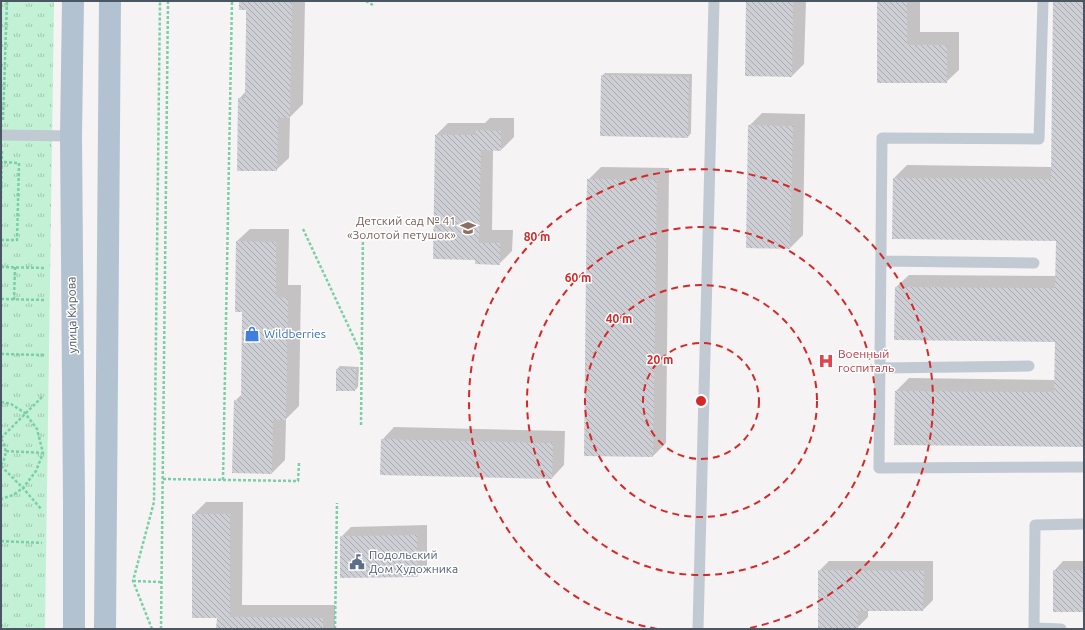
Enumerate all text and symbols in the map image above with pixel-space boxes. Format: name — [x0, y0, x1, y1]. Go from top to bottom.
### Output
place label: Детский сад № 41 «Золотой петушок» — [347, 214, 456, 241]
school or university icon: Детский сад № 41 «Золотой петушок» — [459, 219, 477, 237]
text: 80 m — [524, 230, 550, 243]
text: 60 m — [565, 271, 591, 284]
street label: улица Кирова — [64, 276, 79, 354]
text: 40 m — [606, 312, 632, 325]
shop icon: Wildberries — [243, 325, 261, 343]
place label: Wildberries — [264, 327, 326, 340]
place label: Военный госпиталь — [838, 347, 894, 374]
hospital icon: Военный госпиталь — [817, 352, 835, 370]
text: 20 m — [647, 353, 673, 366]
centre of rings — [694, 394, 708, 408]
place label: Подольский Дом Художника — [369, 548, 458, 575]
public building icon: Подольский Дом Художника — [348, 553, 366, 571]

